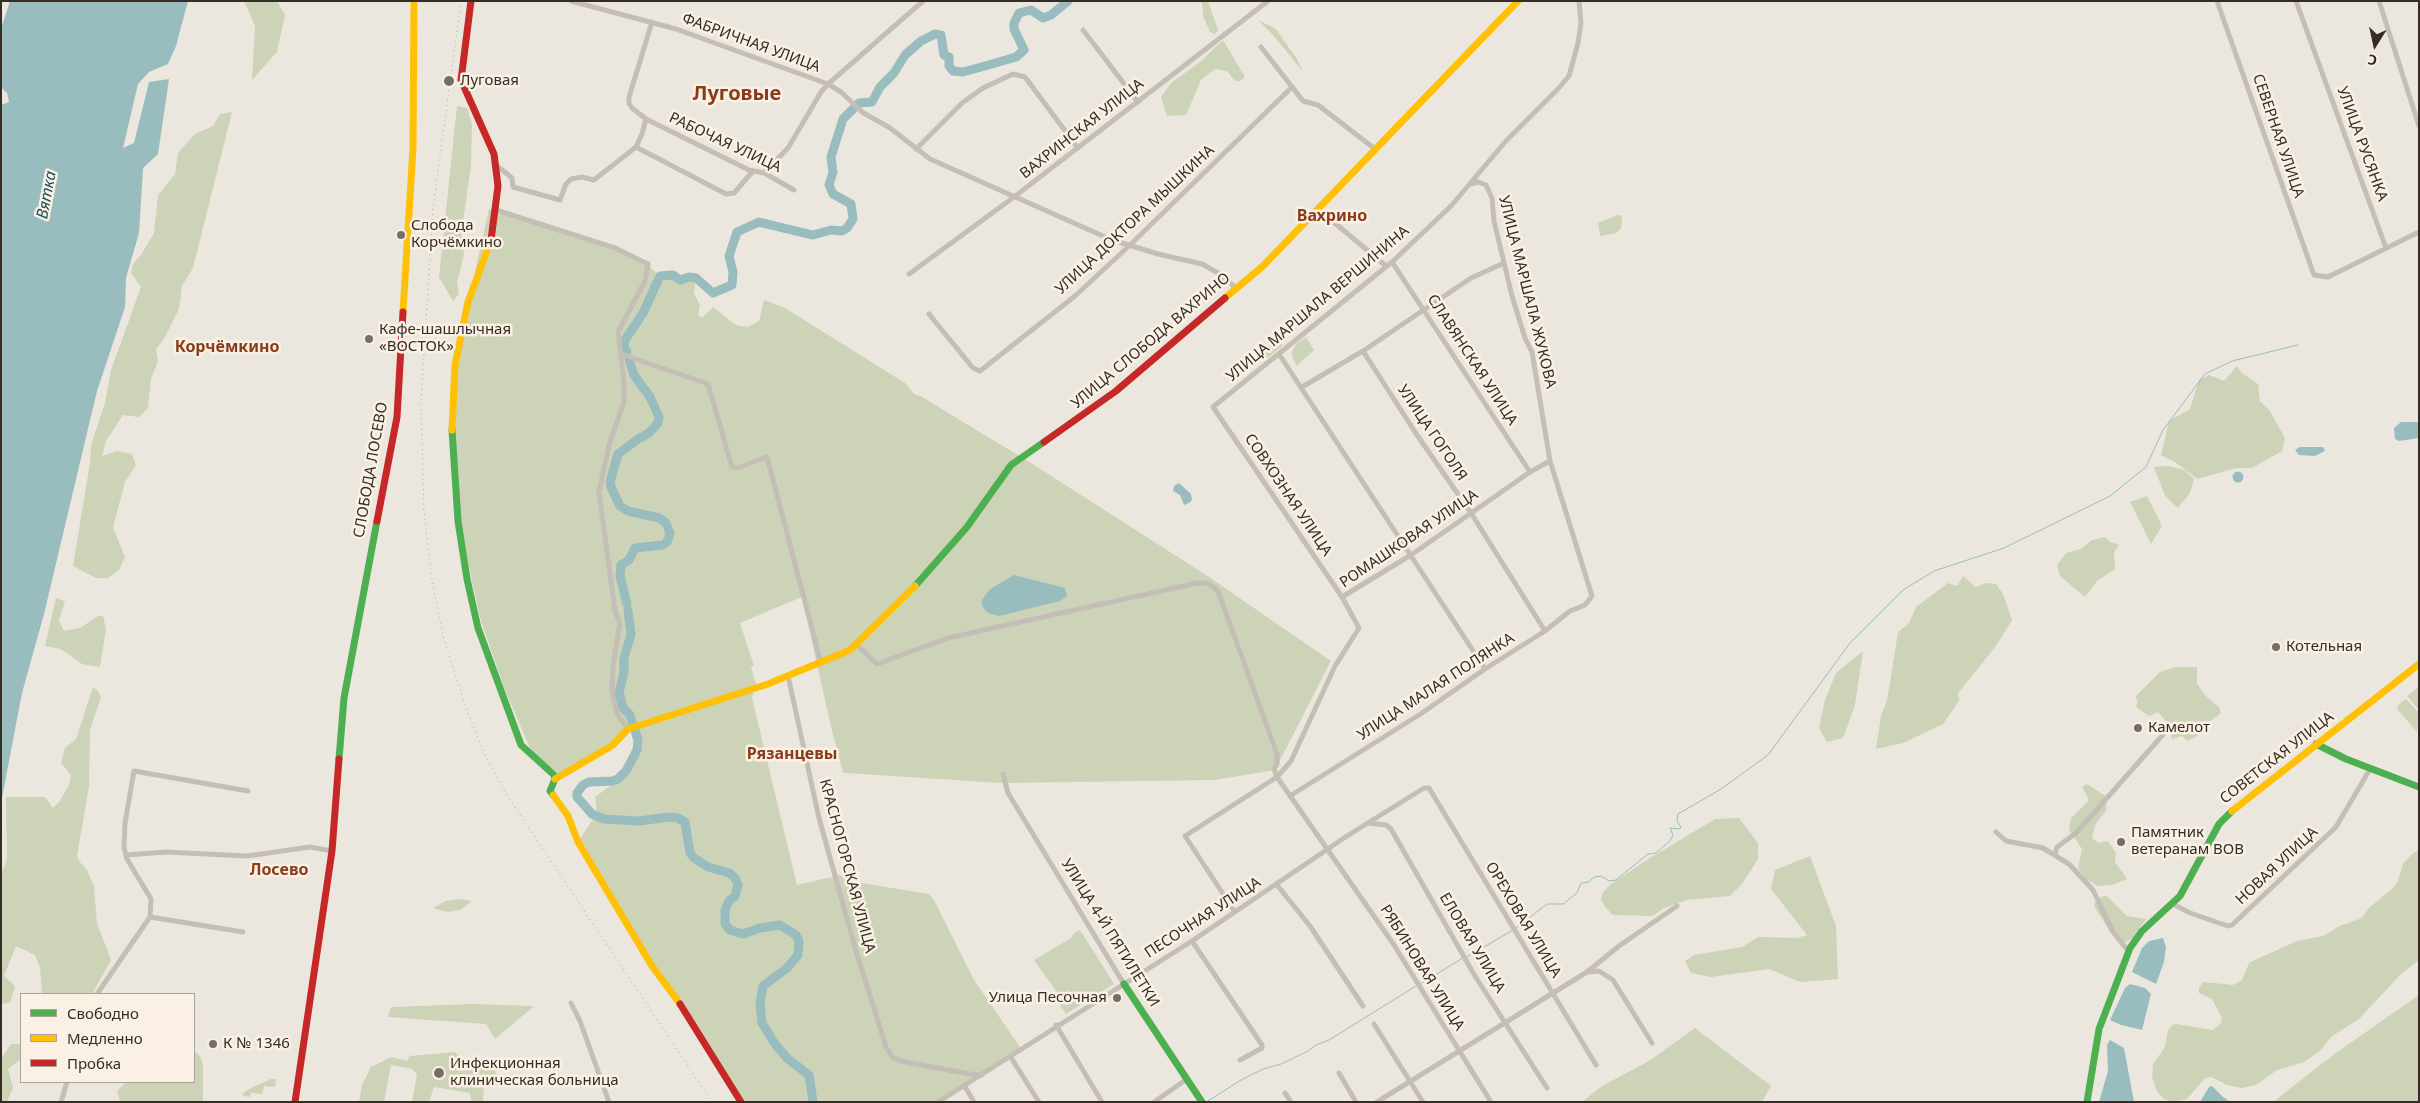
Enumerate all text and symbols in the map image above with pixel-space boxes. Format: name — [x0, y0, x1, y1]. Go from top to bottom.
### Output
street label: ФАБРИЧНАЯ УЛИЦА — [680, 10, 822, 76]
north arrow — [2350, 20, 2400, 70]
text: С — [2366, 50, 2378, 70]
place label: Луговая — [460, 72, 519, 90]
street label: СЕВЕРНАЯ УЛИЦА — [2248, 72, 2308, 200]
marker: Луговая — [442, 74, 456, 88]
street label: ВАХРИНСКАЯ УЛИЦА — [1017, 75, 1147, 183]
district label: Луговые — [693, 82, 781, 106]
street label: УЛИЦА РУСЯНКА — [2333, 84, 2391, 204]
street label: РАБОЧАЯ УЛИЦА — [666, 109, 784, 177]
street label: УЛИЦА ДОКТОРА МЫШКИНА — [1052, 142, 1218, 298]
water label: Вятка — [33, 170, 61, 220]
street label: УЛИЦА МАРШАЛА ЖУКОВА — [1494, 194, 1560, 390]
district label: Вахрино — [1297, 206, 1367, 226]
place label: Слобода Корчёмкино — [411, 217, 502, 252]
street label: УЛИЦА МАРШАЛА ВЕРШИНИНА — [1223, 222, 1413, 386]
marker: Слобода Корчёмкино — [395, 229, 407, 241]
street label: УЛИЦА СЛОБОДА ВАХРИНО — [1068, 269, 1234, 413]
street label: СЛАВЯНСКАЯ УЛИЦА — [1423, 291, 1521, 429]
place label: Кафе-шашлычная «ВОСТОК» — [379, 321, 511, 356]
marker: Кафе-шашлычная «ВОСТОК» — [363, 333, 375, 345]
district label: Корчёмкино — [175, 337, 279, 357]
street label: УЛИЦА ГОГОЛЯ — [1393, 382, 1471, 484]
street label: СЛОБОДА ЛОСЕВО — [350, 401, 392, 539]
street label: СОВХОЗНАЯ УЛИЦА — [1240, 431, 1336, 559]
street label: РОМАШКОВАЯ УЛИЦА — [1336, 486, 1482, 592]
street label: УЛИЦА МАЛАЯ ПОЛЯНКА — [1354, 630, 1518, 744]
place label: Котельная — [2286, 638, 2362, 656]
marker: Котельная — [2270, 641, 2282, 653]
street label: СОВЕТСКАЯ УЛИЦА — [2217, 708, 2337, 808]
place label: Камелот — [2148, 719, 2210, 737]
marker: Камелот — [2132, 722, 2144, 734]
district label: Рязанцевы — [747, 744, 837, 764]
street label: КРАСНОГОРСКАЯ УЛИЦА — [815, 777, 879, 955]
street label: НОВАЯ УЛИЦА — [2232, 823, 2322, 909]
place label: Памятник ветеранам ВОВ — [2131, 824, 2244, 859]
marker: Памятник ветеранам ВОВ — [2115, 836, 2127, 848]
street label: УЛИЦА 4-Й ПЯТИЛЕТКИ — [1057, 856, 1163, 1010]
street label: ОРЕХОВАЯ УЛИЦА — [1481, 859, 1565, 981]
district label: Лосево — [250, 860, 308, 880]
street label: ПЕСОЧНАЯ УЛИЦА — [1142, 874, 1264, 962]
street label: ЕЛОВАЯ УЛИЦА — [1435, 890, 1509, 996]
street label: РЯБИНОВАЯ УЛИЦА — [1376, 902, 1468, 1034]
place label: Улица Песочная — [989, 989, 1107, 1007]
marker: Улица Песочная — [1111, 992, 1123, 1004]
legend — [20, 993, 195, 1083]
text: Свободно — [67, 1003, 139, 1023]
text: Медленно — [67, 1028, 143, 1048]
place label: К № 1346 — [223, 1035, 290, 1053]
marker: К № 1346 — [207, 1038, 219, 1050]
text: Пробка — [67, 1053, 121, 1073]
place label: Инфекционная клиническая больница — [450, 1055, 619, 1090]
marker: Инфекционная клиническая больница — [432, 1066, 446, 1080]

